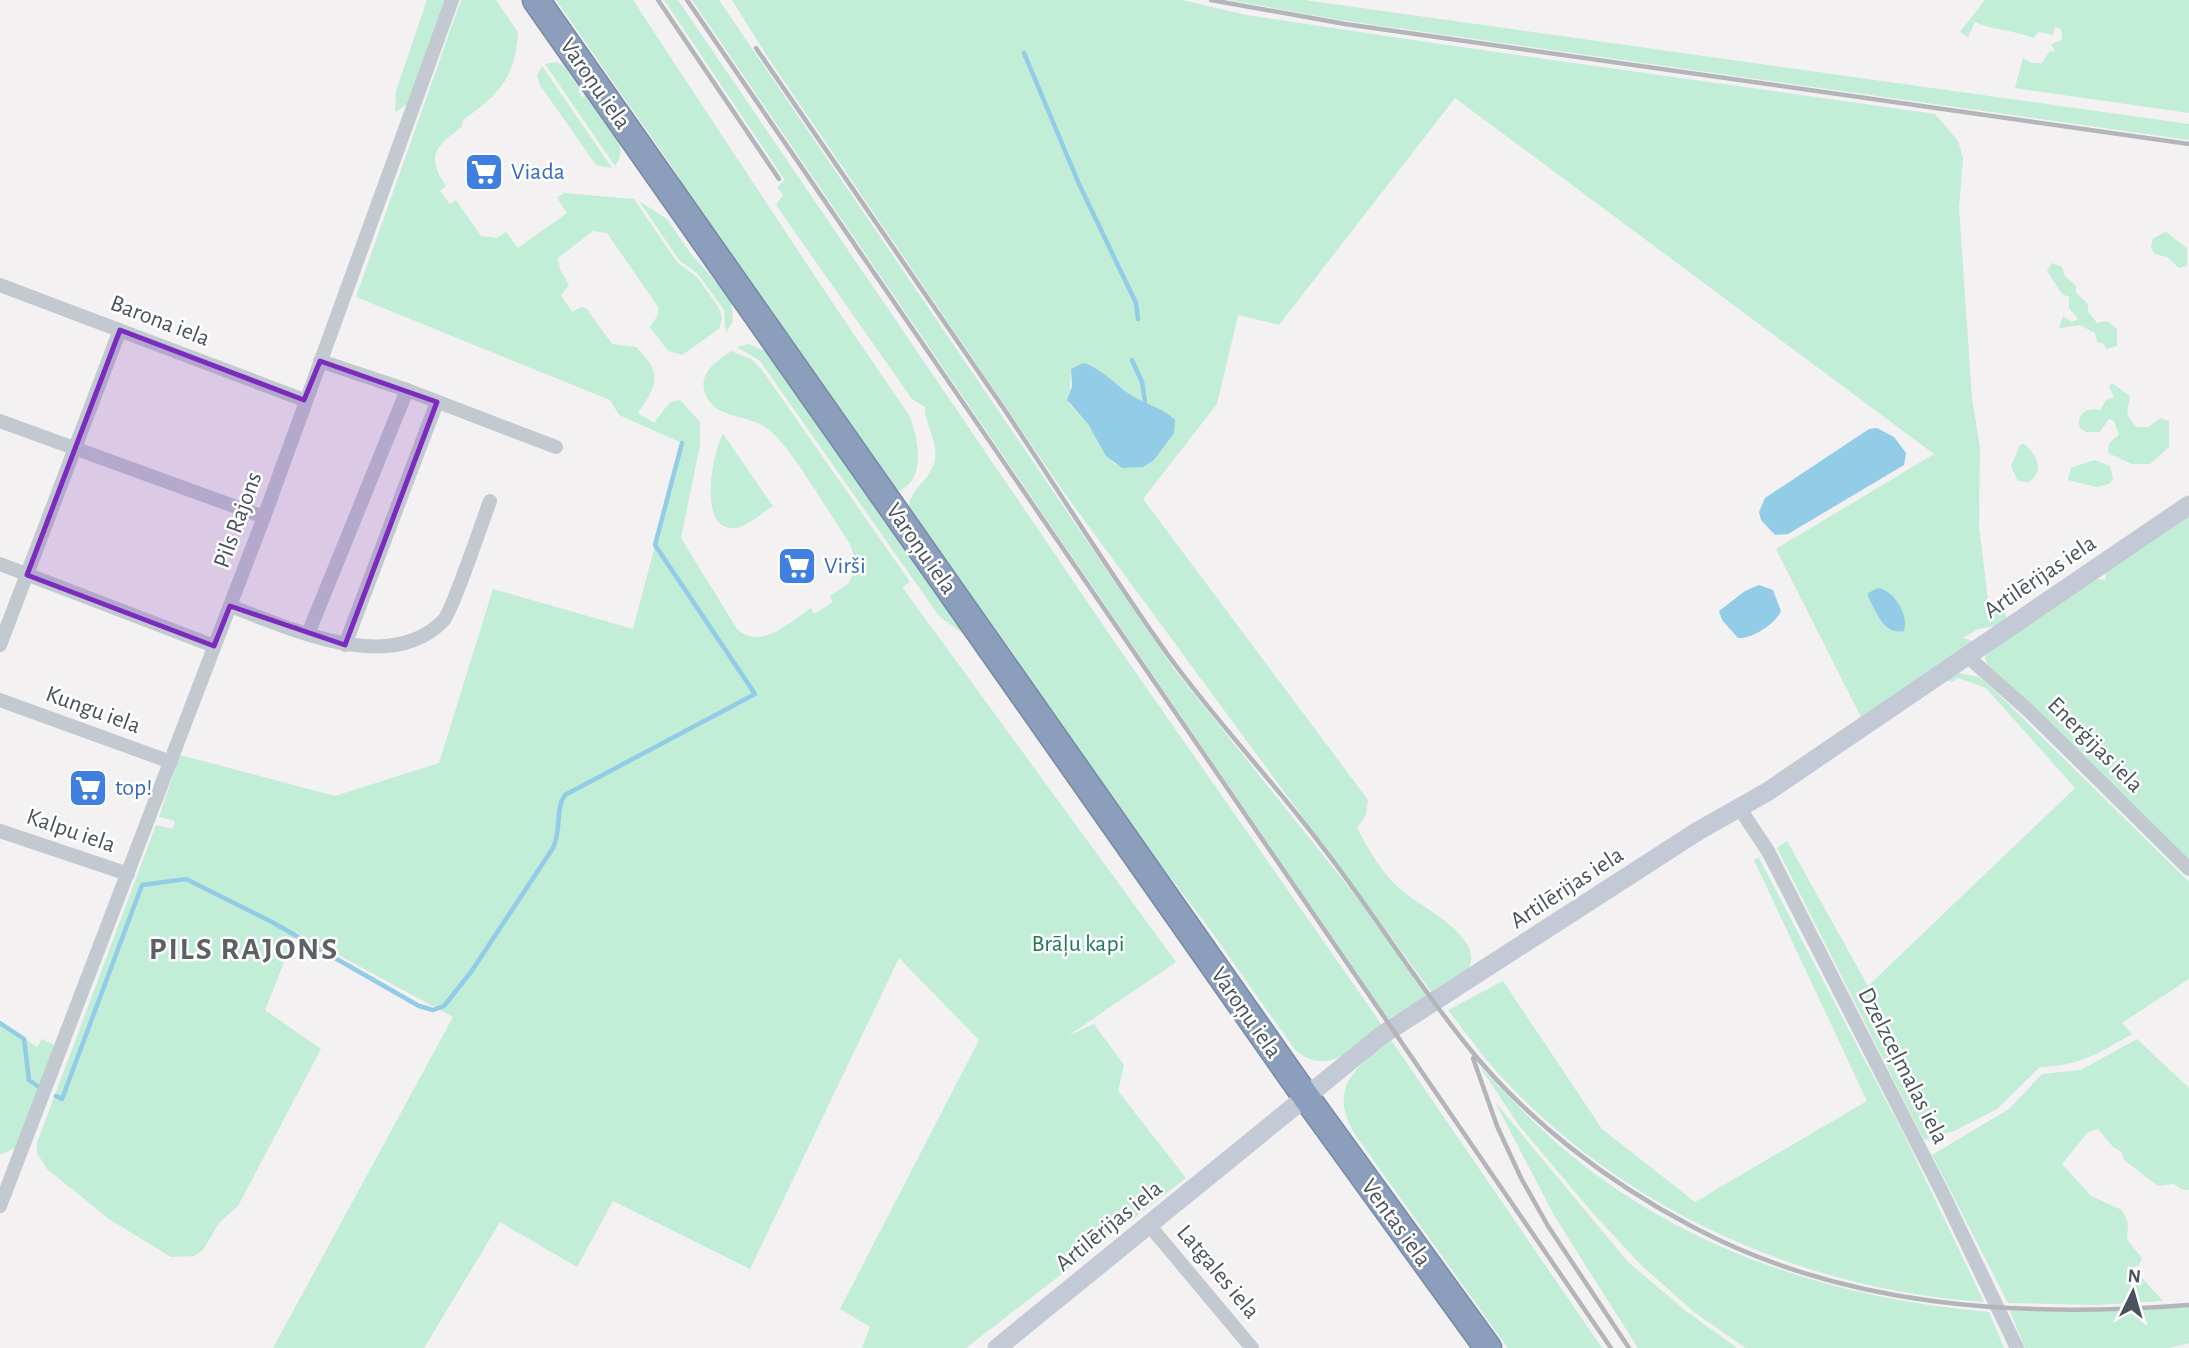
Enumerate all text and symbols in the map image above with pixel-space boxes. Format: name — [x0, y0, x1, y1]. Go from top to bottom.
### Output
street label: Varoņu iela — [554, 34, 635, 134]
supermarket icon: Viada — [463, 151, 505, 193]
place label: Viada — [511, 160, 565, 184]
street label: Barona iela — [107, 291, 213, 351]
street label: Pils Rajons — [210, 469, 266, 571]
street label: Varoņu iela — [880, 499, 961, 599]
street label: Artilērijas iela — [1980, 531, 2100, 623]
supermarket icon: Virši — [776, 545, 818, 587]
place label: Virši — [824, 554, 866, 578]
street label: Kungu iela — [42, 682, 144, 738]
street label: Enerģijas iela — [2043, 693, 2147, 797]
supermarket icon: top! — [67, 767, 109, 809]
place label: top! — [115, 776, 152, 800]
street label: Kalpu iela — [23, 805, 119, 857]
street label: Artilērijas iela — [1506, 843, 1628, 933]
park label: Brāļu kapi — [1032, 932, 1124, 957]
district label: PILS RAJONS — [149, 933, 339, 965]
street label: Varoņu iela — [1205, 963, 1286, 1063]
street label: Dzelzceļmalas iela — [1852, 984, 1953, 1148]
street label: Ventas iela — [1356, 1175, 1436, 1271]
street label: Artilērijas iela — [1051, 1176, 1167, 1276]
street label: Latgales iela — [1172, 1220, 1264, 1324]
north arrow — [2098, 1257, 2168, 1327]
text: N — [2127, 1267, 2142, 1287]

